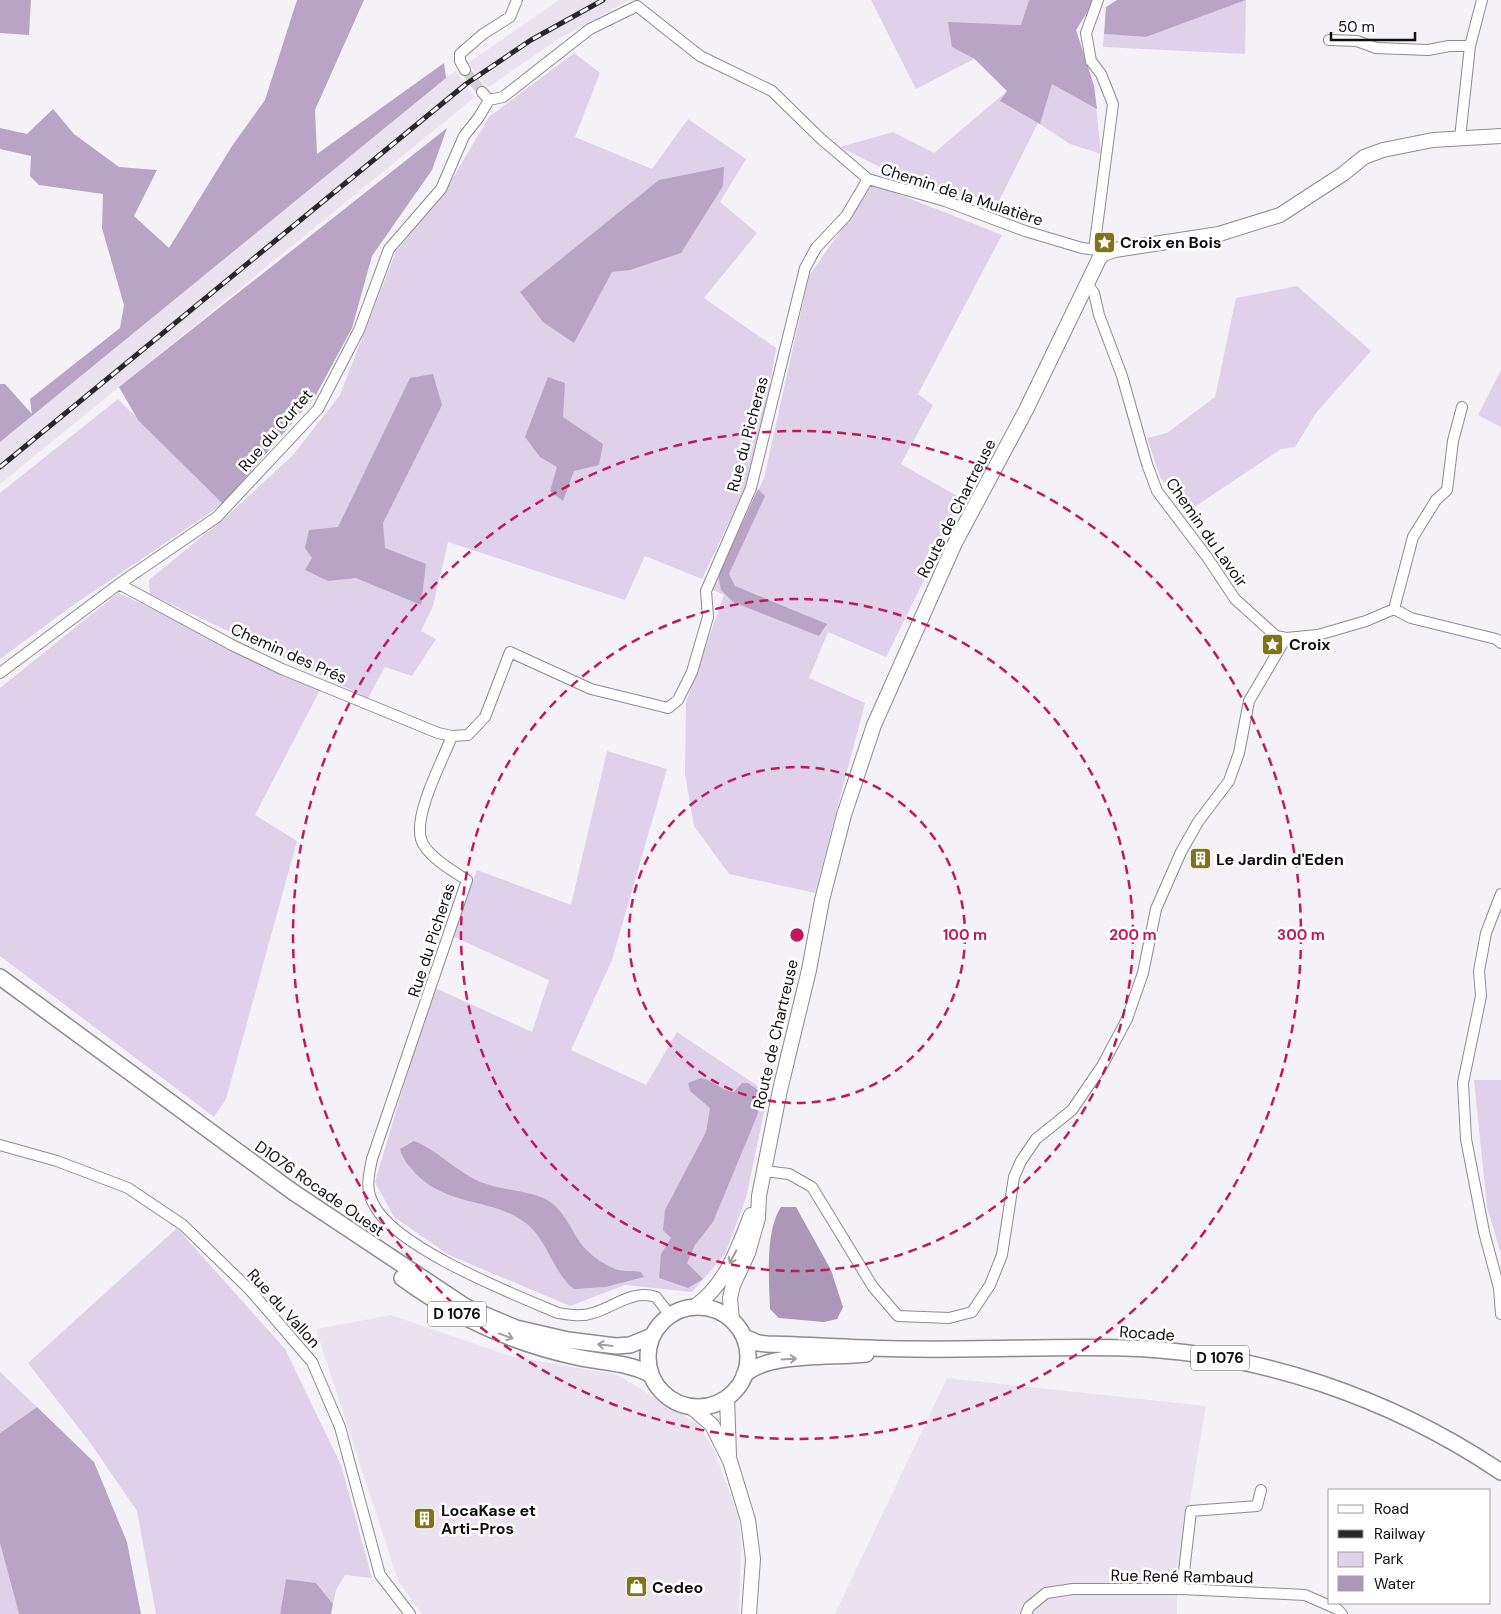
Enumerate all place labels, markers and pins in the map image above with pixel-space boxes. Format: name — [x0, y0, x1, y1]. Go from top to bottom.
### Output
place icon: Croix en Bois — [1092, 230, 1116, 254]
place label: Croix en Bois — [1120, 232, 1221, 253]
place icon: Croix — [1261, 632, 1285, 656]
place label: Croix — [1289, 634, 1331, 655]
building icon: Le Jardin d'Eden — [1188, 847, 1212, 871]
place label: Le Jardin d'Eden — [1216, 849, 1344, 870]
centre of rings — [788, 926, 806, 944]
place label: LocaKase et Arti-Pros — [441, 1500, 536, 1539]
building icon: LocaKase et Arti-Pros — [413, 1507, 437, 1531]
shop icon: Cedeo — [624, 1575, 648, 1599]
place label: Cedeo — [652, 1577, 703, 1598]

